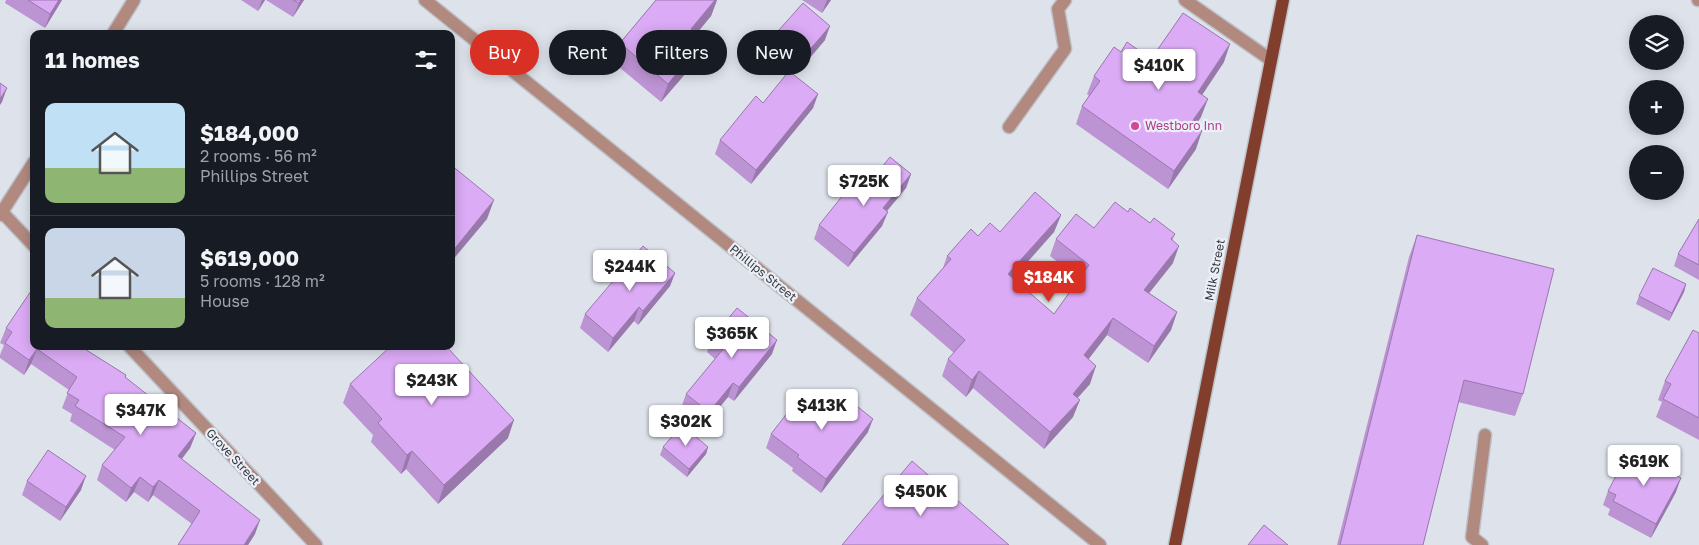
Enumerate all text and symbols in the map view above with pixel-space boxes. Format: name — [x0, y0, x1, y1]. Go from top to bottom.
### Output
map controls — [1629, 15, 1684, 200]
button: layers — [1629, 15, 1684, 70]
chip: Buy — [470, 30, 539, 75]
chip: Rent — [549, 30, 626, 75]
chip: Filters — [636, 30, 727, 75]
chip: New — [737, 30, 811, 75]
icon: filters — [412, 46, 440, 74]
text: 11 homes — [45, 47, 140, 73]
pin: $410K — [1124, 48, 1194, 91]
text: $410K — [1134, 55, 1184, 75]
button: + — [1629, 80, 1684, 135]
place label: Westboro Inn — [1145, 118, 1222, 133]
text: $184,000 — [200, 120, 299, 146]
marker: Westboro Inn — [1129, 120, 1141, 132]
icon: home — [85, 123, 145, 183]
button: − — [1629, 145, 1684, 200]
text: 2 rooms · 56 m² — [200, 146, 317, 166]
pin: $725K — [829, 164, 899, 207]
text: Phillips Street — [200, 166, 309, 186]
text: $725K — [839, 171, 889, 191]
street label: Milk Street — [1201, 238, 1228, 302]
street label: Phillips Street — [727, 241, 800, 304]
text: $619,000 — [200, 245, 299, 271]
icon: home — [85, 248, 145, 308]
pin: $244K — [595, 250, 665, 292]
text: $244K — [604, 256, 656, 276]
pin: $184K — [1014, 260, 1084, 303]
text: $184K — [1024, 267, 1074, 287]
text: 5 rooms · 128 m² — [200, 271, 325, 291]
text: House — [200, 291, 249, 311]
pin: $365K — [697, 316, 767, 359]
text: $365K — [706, 323, 758, 343]
pin: $243K — [397, 364, 467, 406]
text: $243K — [406, 370, 458, 390]
pin: $413K — [787, 388, 857, 431]
pin: $347K — [106, 394, 176, 436]
text: $413K — [797, 395, 847, 415]
text: $347K — [116, 400, 166, 420]
pin: $302K — [651, 404, 721, 447]
text: $302K — [660, 411, 712, 431]
street label: Grove Street — [203, 425, 264, 488]
pin: $619K — [1609, 444, 1679, 487]
text: $619K — [1619, 451, 1669, 471]
pin: $450K — [886, 474, 956, 517]
text: $450K — [895, 481, 947, 501]

